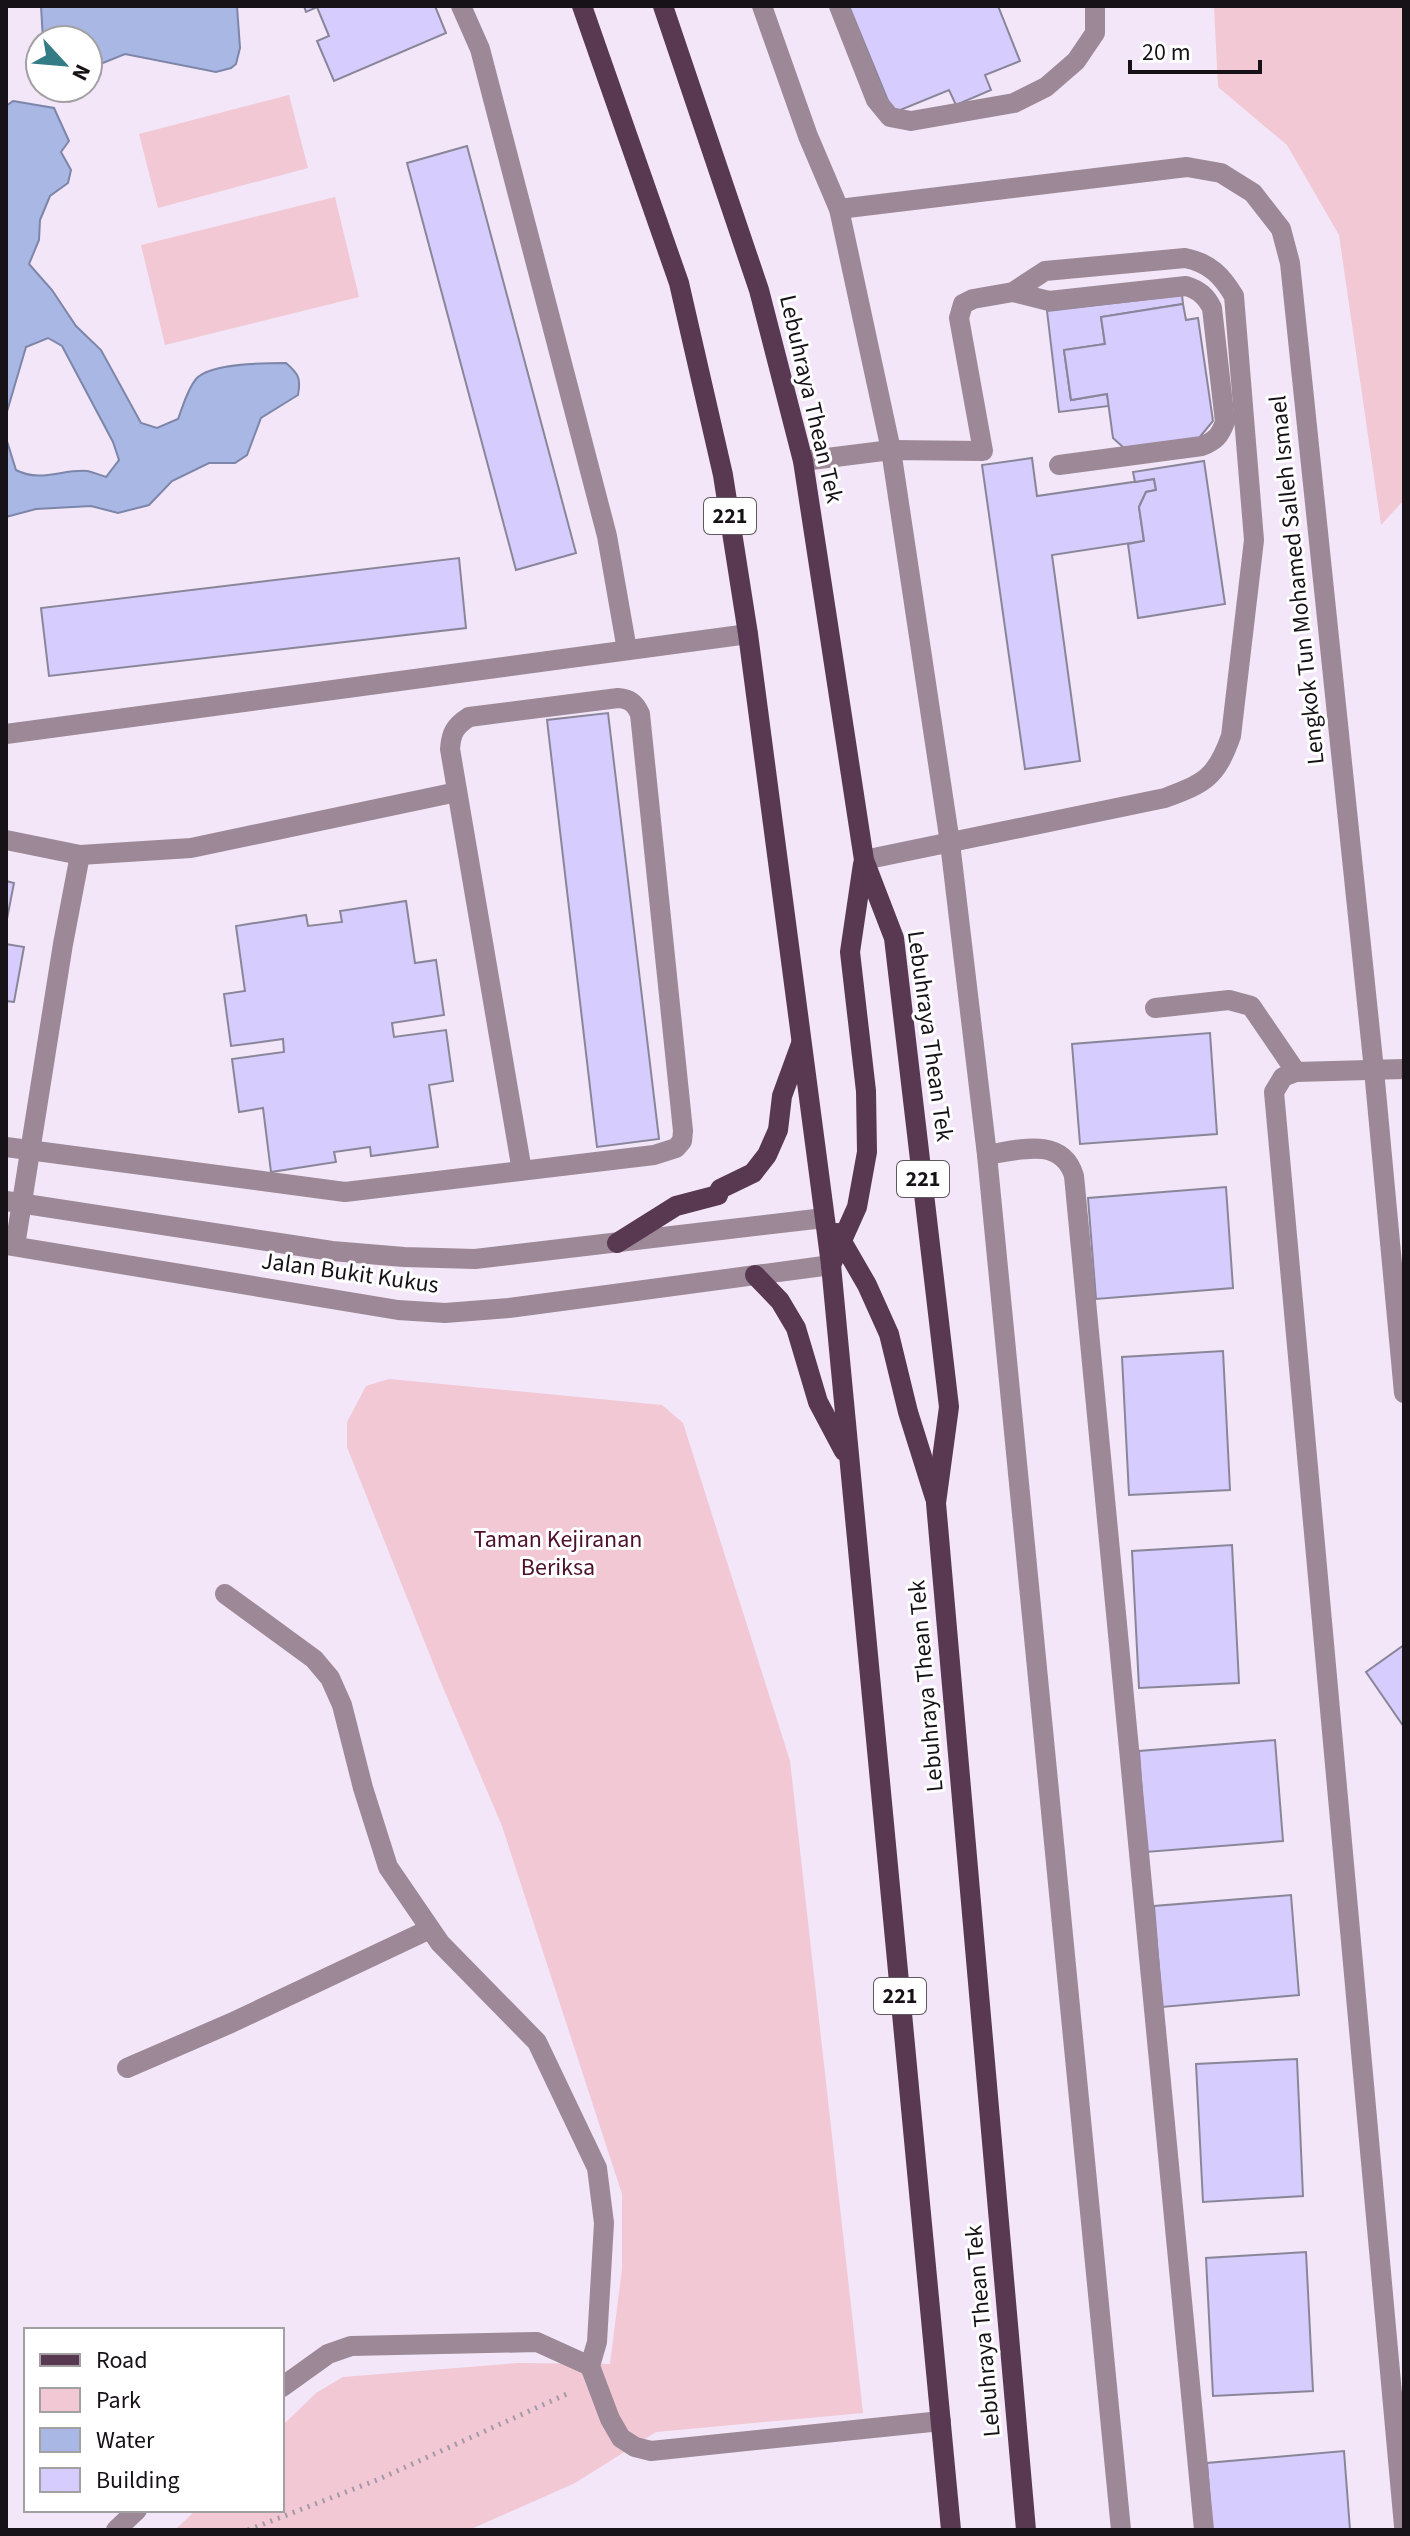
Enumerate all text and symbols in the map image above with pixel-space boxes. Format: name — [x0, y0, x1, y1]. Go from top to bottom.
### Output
north arrow — [24, 24, 104, 104]
scale bar — [1130, 24, 1260, 74]
text: 20 m — [1142, 35, 1191, 70]
text: N — [63, 59, 99, 86]
street label: Lebuhraya Thean Tek — [770, 291, 852, 507]
street label: Lengkok Tun Mohamed Salleh Ismael — [1260, 394, 1334, 766]
road number: 221 — [704, 498, 756, 534]
street label: Lebuhraya Thean Tek — [898, 928, 962, 1144]
road number: 221 — [897, 1161, 949, 1197]
street label: Jalan Bukit Kukus — [259, 1243, 441, 1303]
park label: Taman Kejiranan Beriksa — [474, 1522, 642, 1585]
street label: Lebuhraya Thean Tek — [899, 1578, 953, 1793]
road number: 221 — [874, 1978, 926, 2014]
street label: Lebuhraya Thean Tek — [956, 2223, 1010, 2438]
legend — [24, 2328, 284, 2512]
text: Road — [96, 2343, 148, 2378]
text: Park — [96, 2383, 141, 2418]
text: Water — [96, 2423, 155, 2458]
text: Building — [96, 2463, 180, 2498]

